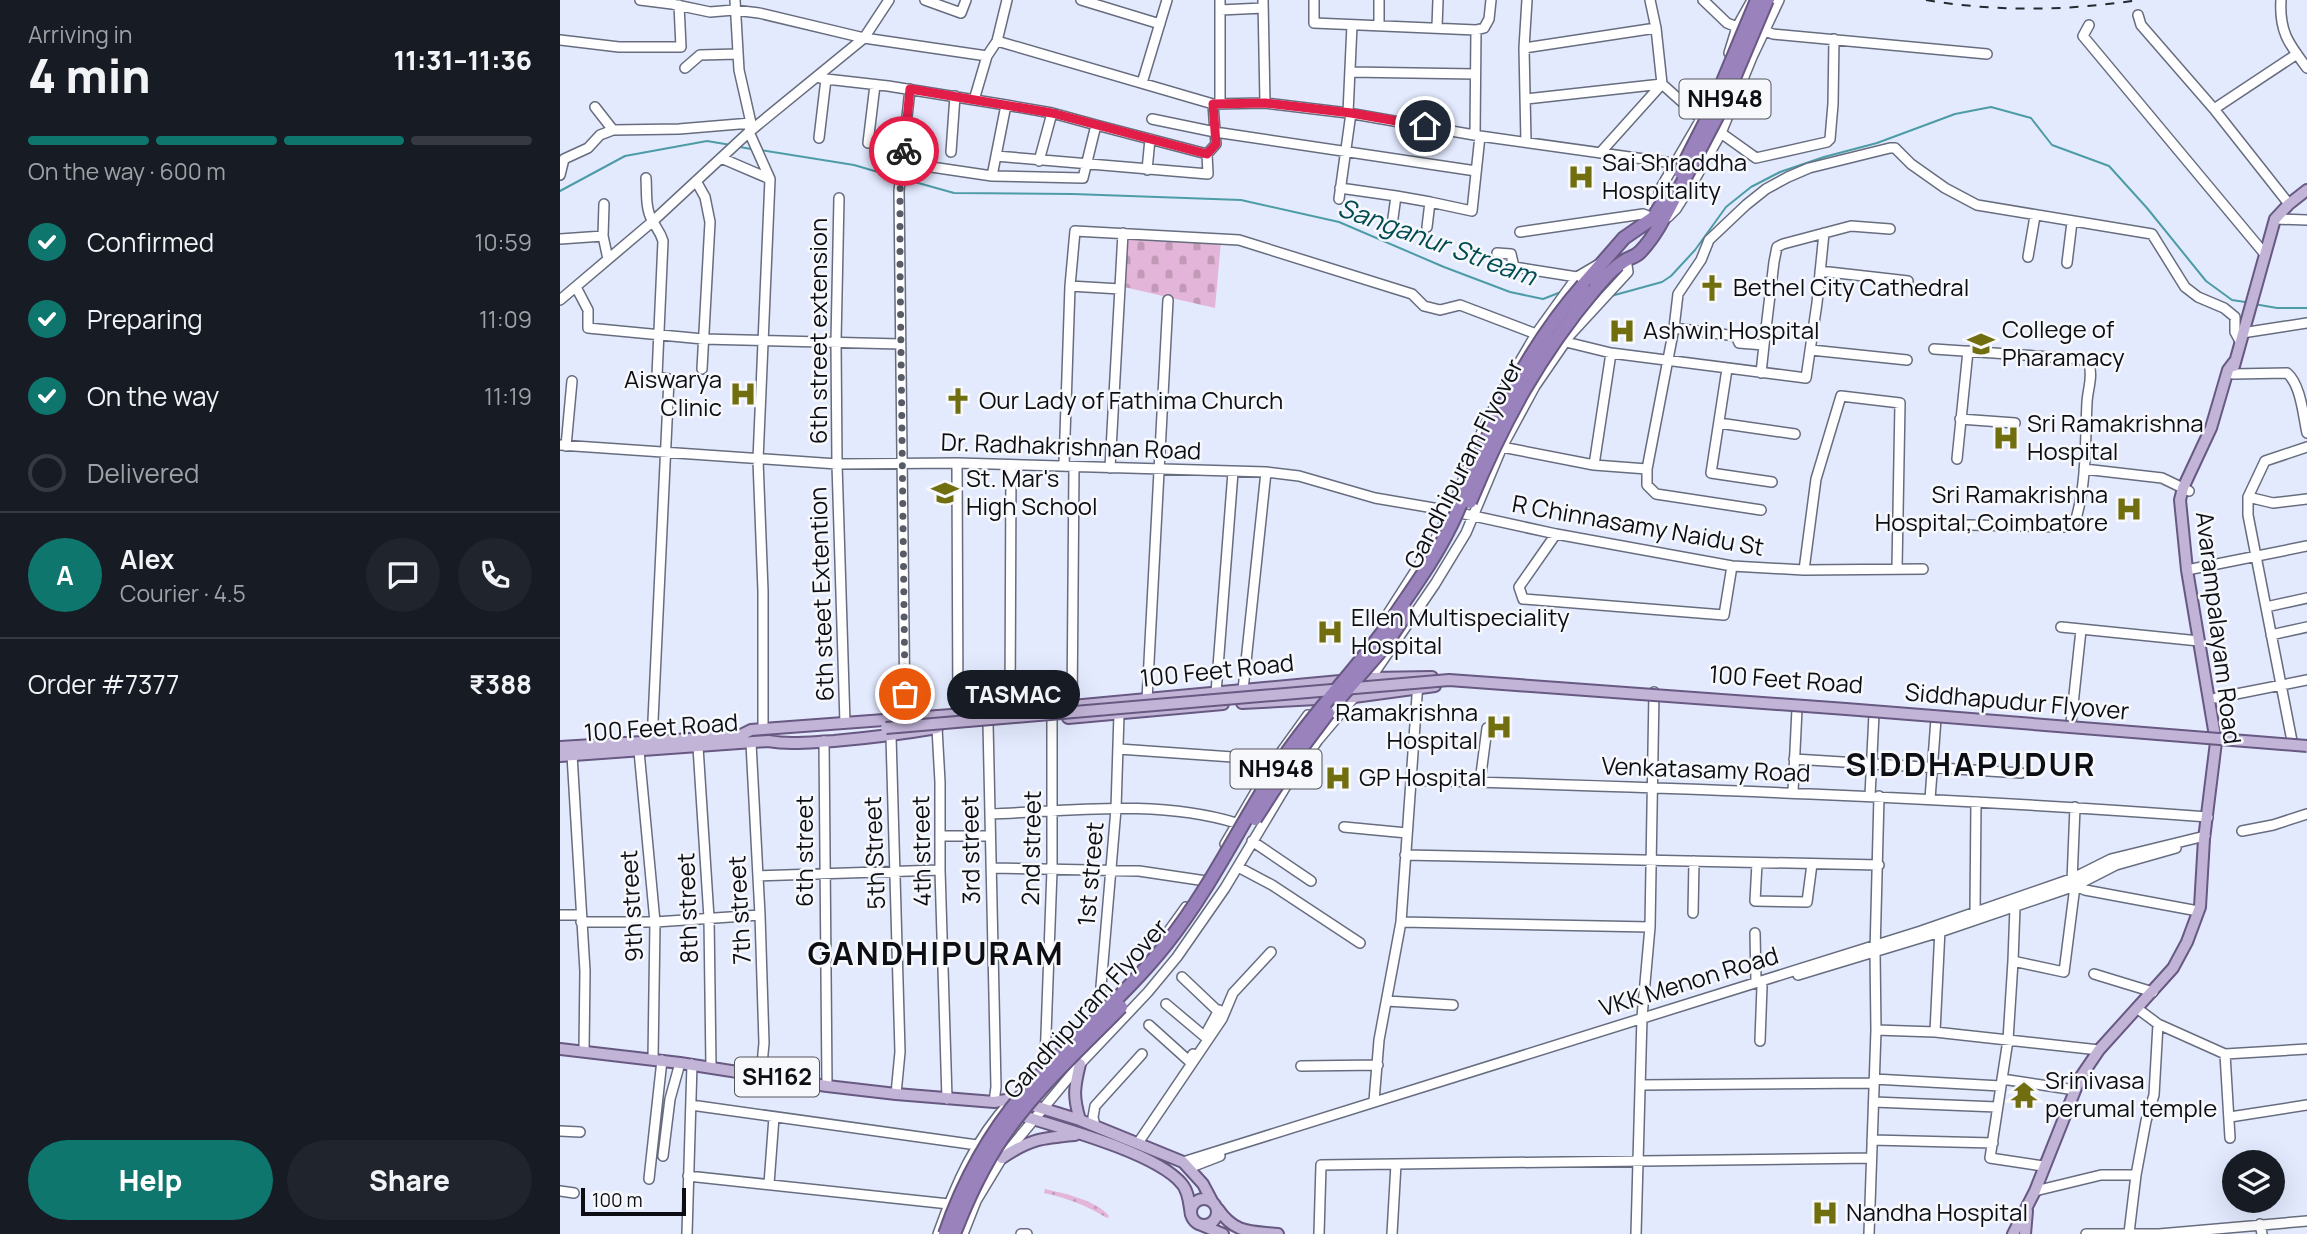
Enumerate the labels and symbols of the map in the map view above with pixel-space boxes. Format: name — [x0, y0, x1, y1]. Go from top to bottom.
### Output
road number: NH948 — [1680, 80, 1770, 118]
pin — [1395, 96, 1455, 156]
courier — [869, 116, 939, 186]
place label: Sai Shraddha Hospitality — [1602, 145, 1747, 206]
hospital icon: Sai Shraddha Hospitality — [1566, 162, 1596, 192]
water label: Sanganur Stream — [1333, 189, 1543, 294]
street label: 6th street extension — [801, 218, 834, 444]
place label: Bethel City Cathedral — [1733, 270, 1969, 303]
church icon: Bethel City Cathedral — [1697, 273, 1727, 303]
place label: College of Pharamacy — [2002, 312, 2125, 373]
place label: Ashwin Hospital — [1643, 313, 1820, 346]
hospital icon: Ashwin Hospital — [1607, 316, 1637, 346]
school or university icon: College of Pharamacy — [1966, 329, 1996, 359]
street label: Gandhipuram Flyover — [1395, 352, 1530, 574]
place label: Aiswarya Clinic — [624, 362, 722, 423]
hospital icon: Aiswarya Clinic — [728, 379, 758, 409]
place label: Our Lady of Fathima Church — [979, 383, 1283, 416]
church icon: Our Lady of Fathima Church — [943, 386, 973, 416]
place label: Sri Ramakrishna Hospital — [2027, 406, 2204, 467]
hospital icon: Sri Ramakrishna Hospital — [1991, 423, 2021, 453]
street label: Dr. Radhakrishnan Road — [940, 424, 1202, 467]
place label: St. Mar's High School — [966, 461, 1098, 522]
place label: Sri Ramakrishna Hospital, Coimbatore — [1875, 477, 2108, 538]
school or university icon: St. Mar's High School — [930, 478, 960, 508]
street label: 6th steet Extention — [800, 486, 841, 702]
street label: R Chinnasamy Naidu St — [1510, 486, 1767, 563]
hospital icon: Sri Ramakrishna Hospital, Coimbatore — [2114, 494, 2144, 524]
street label: Avarampalayam Road — [2189, 510, 2250, 746]
place label: Ellen Multispeciality Hospital — [1351, 600, 1570, 661]
hospital icon: Ellen Multispeciality Hospital — [1315, 617, 1345, 647]
street label: 100 Feet Road — [1138, 645, 1295, 694]
street label: 100 Feet Road — [1708, 657, 1864, 700]
pin — [875, 664, 935, 724]
callout: TASMAC — [947, 670, 1080, 718]
street label: Siddhapudur Flyover — [1904, 674, 2131, 727]
place label: Ramakrishna Hospital — [1335, 695, 1478, 756]
street label: 100 Feet Road — [583, 705, 739, 748]
hospital icon: Ramakrishna Hospital — [1484, 712, 1514, 742]
district label: SIDDHAPUDUR — [1845, 742, 2097, 786]
street label: Venkatasamy Road — [1601, 748, 1811, 789]
road number: NH948 — [1230, 750, 1322, 789]
place label: GP Hospital — [1359, 760, 1487, 793]
hospital icon: GP Hospital — [1323, 763, 1353, 793]
street label: 2nd street — [1013, 790, 1048, 906]
street label: 6th street — [787, 795, 820, 907]
street label: 4th street — [903, 795, 938, 907]
street label: 3rd street — [952, 795, 987, 905]
street label: 5th Street — [855, 796, 892, 910]
street label: 1st street — [1069, 820, 1111, 927]
street label: 9th street — [611, 849, 650, 963]
street label: 8th street — [668, 852, 705, 964]
street label: 7th street — [719, 855, 758, 965]
street label: Gandhipuram Flyover — [995, 911, 1175, 1105]
district label: GANDHIPURAM — [807, 931, 1065, 975]
street label: VKK Menon Road — [1595, 938, 1782, 1023]
road number: SH162 — [735, 1058, 819, 1096]
place label: Srinivasa perumal temple — [2045, 1063, 2217, 1124]
temple icon: Srinivasa perumal temple — [2009, 1080, 2039, 1110]
scale bar — [581, 1185, 686, 1217]
place label: Nandha Hospital — [1846, 1195, 2028, 1228]
hospital icon: Nandha Hospital — [1810, 1198, 1840, 1228]

